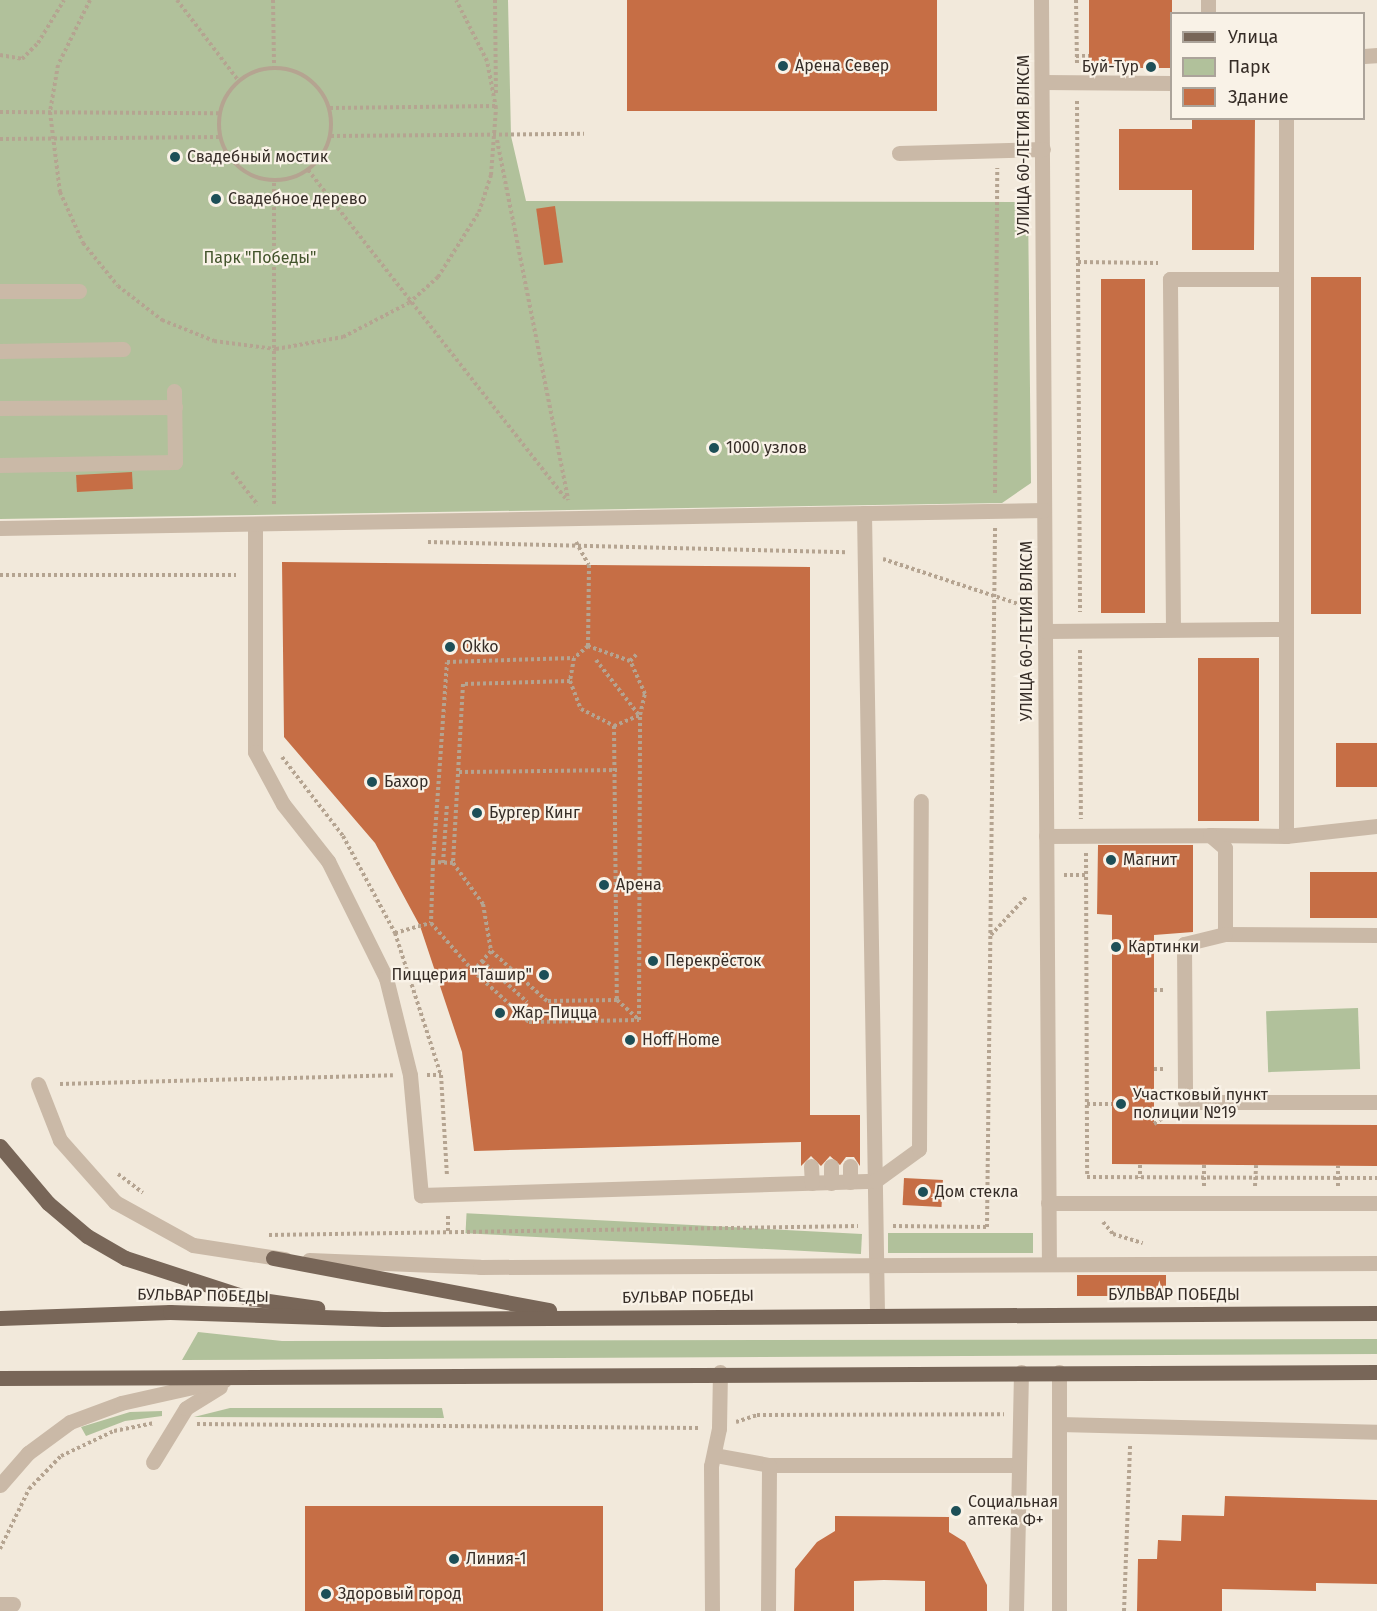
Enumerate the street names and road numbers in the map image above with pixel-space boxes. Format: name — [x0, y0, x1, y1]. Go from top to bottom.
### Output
street label: УЛИЦА 60-ЛЕТИЯ ВЛКСМ — [1014, 55, 1034, 235]
street label: УЛИЦА 60-ЛЕТИЯ ВЛКСМ — [1017, 541, 1037, 721]
street label: БУЛЬВАР ПОБЕДЫ — [137, 1285, 269, 1307]
street label: БУЛЬВАР ПОБЕДЫ — [1108, 1285, 1240, 1305]
street label: БУЛЬВАР ПОБЕДЫ — [622, 1286, 754, 1308]

